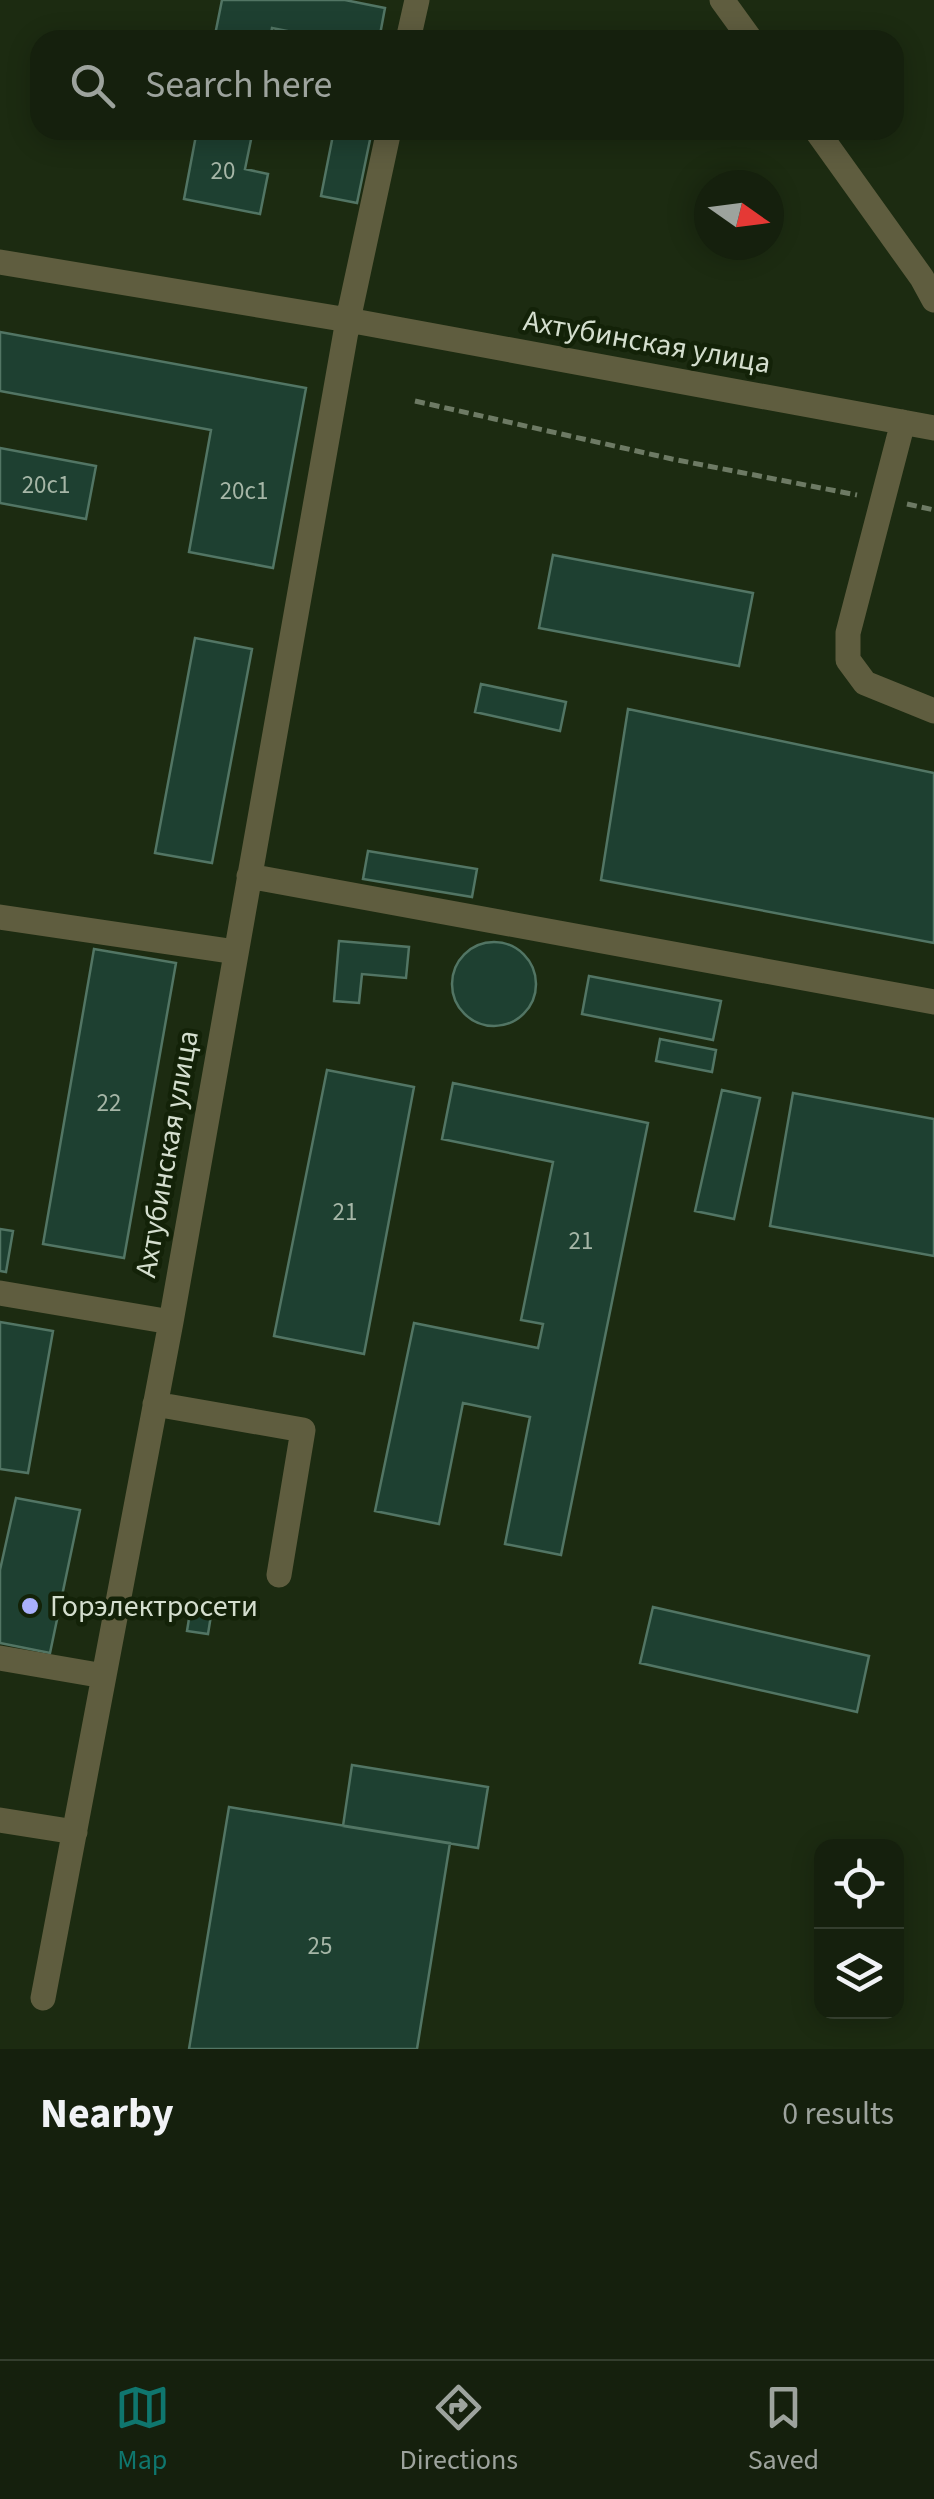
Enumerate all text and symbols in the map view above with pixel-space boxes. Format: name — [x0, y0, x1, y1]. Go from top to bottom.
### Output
search box — [30, 30, 904, 140]
icon: search — [65, 58, 120, 113]
text: Search here — [145, 58, 332, 112]
house number: 20 — [211, 153, 235, 189]
north arrow — [694, 170, 784, 260]
street label: Ахтубинская улица — [520, 299, 774, 385]
house number: 20с1 — [22, 467, 70, 503]
house number: 20с1 — [220, 473, 268, 509]
street label: Ахтубинская улица — [124, 1027, 210, 1281]
house number: 22 — [97, 1085, 121, 1121]
house number: 21 — [333, 1194, 357, 1230]
house number: 21 — [569, 1223, 593, 1259]
place label: Горэлектросети — [50, 1585, 258, 1628]
marker: Горэлектросети — [19, 1595, 41, 1617]
map controls — [814, 1839, 904, 2019]
button: locate — [814, 1839, 904, 1929]
house number: 25 — [308, 1928, 332, 1964]
button: layers — [814, 1929, 904, 2019]
text: Nearby — [40, 2084, 174, 2144]
text: 0 results — [782, 2091, 894, 2137]
tab: Map — [115, 2380, 170, 2480]
tab: Directions — [400, 2380, 518, 2480]
tab: Saved — [748, 2380, 819, 2480]

